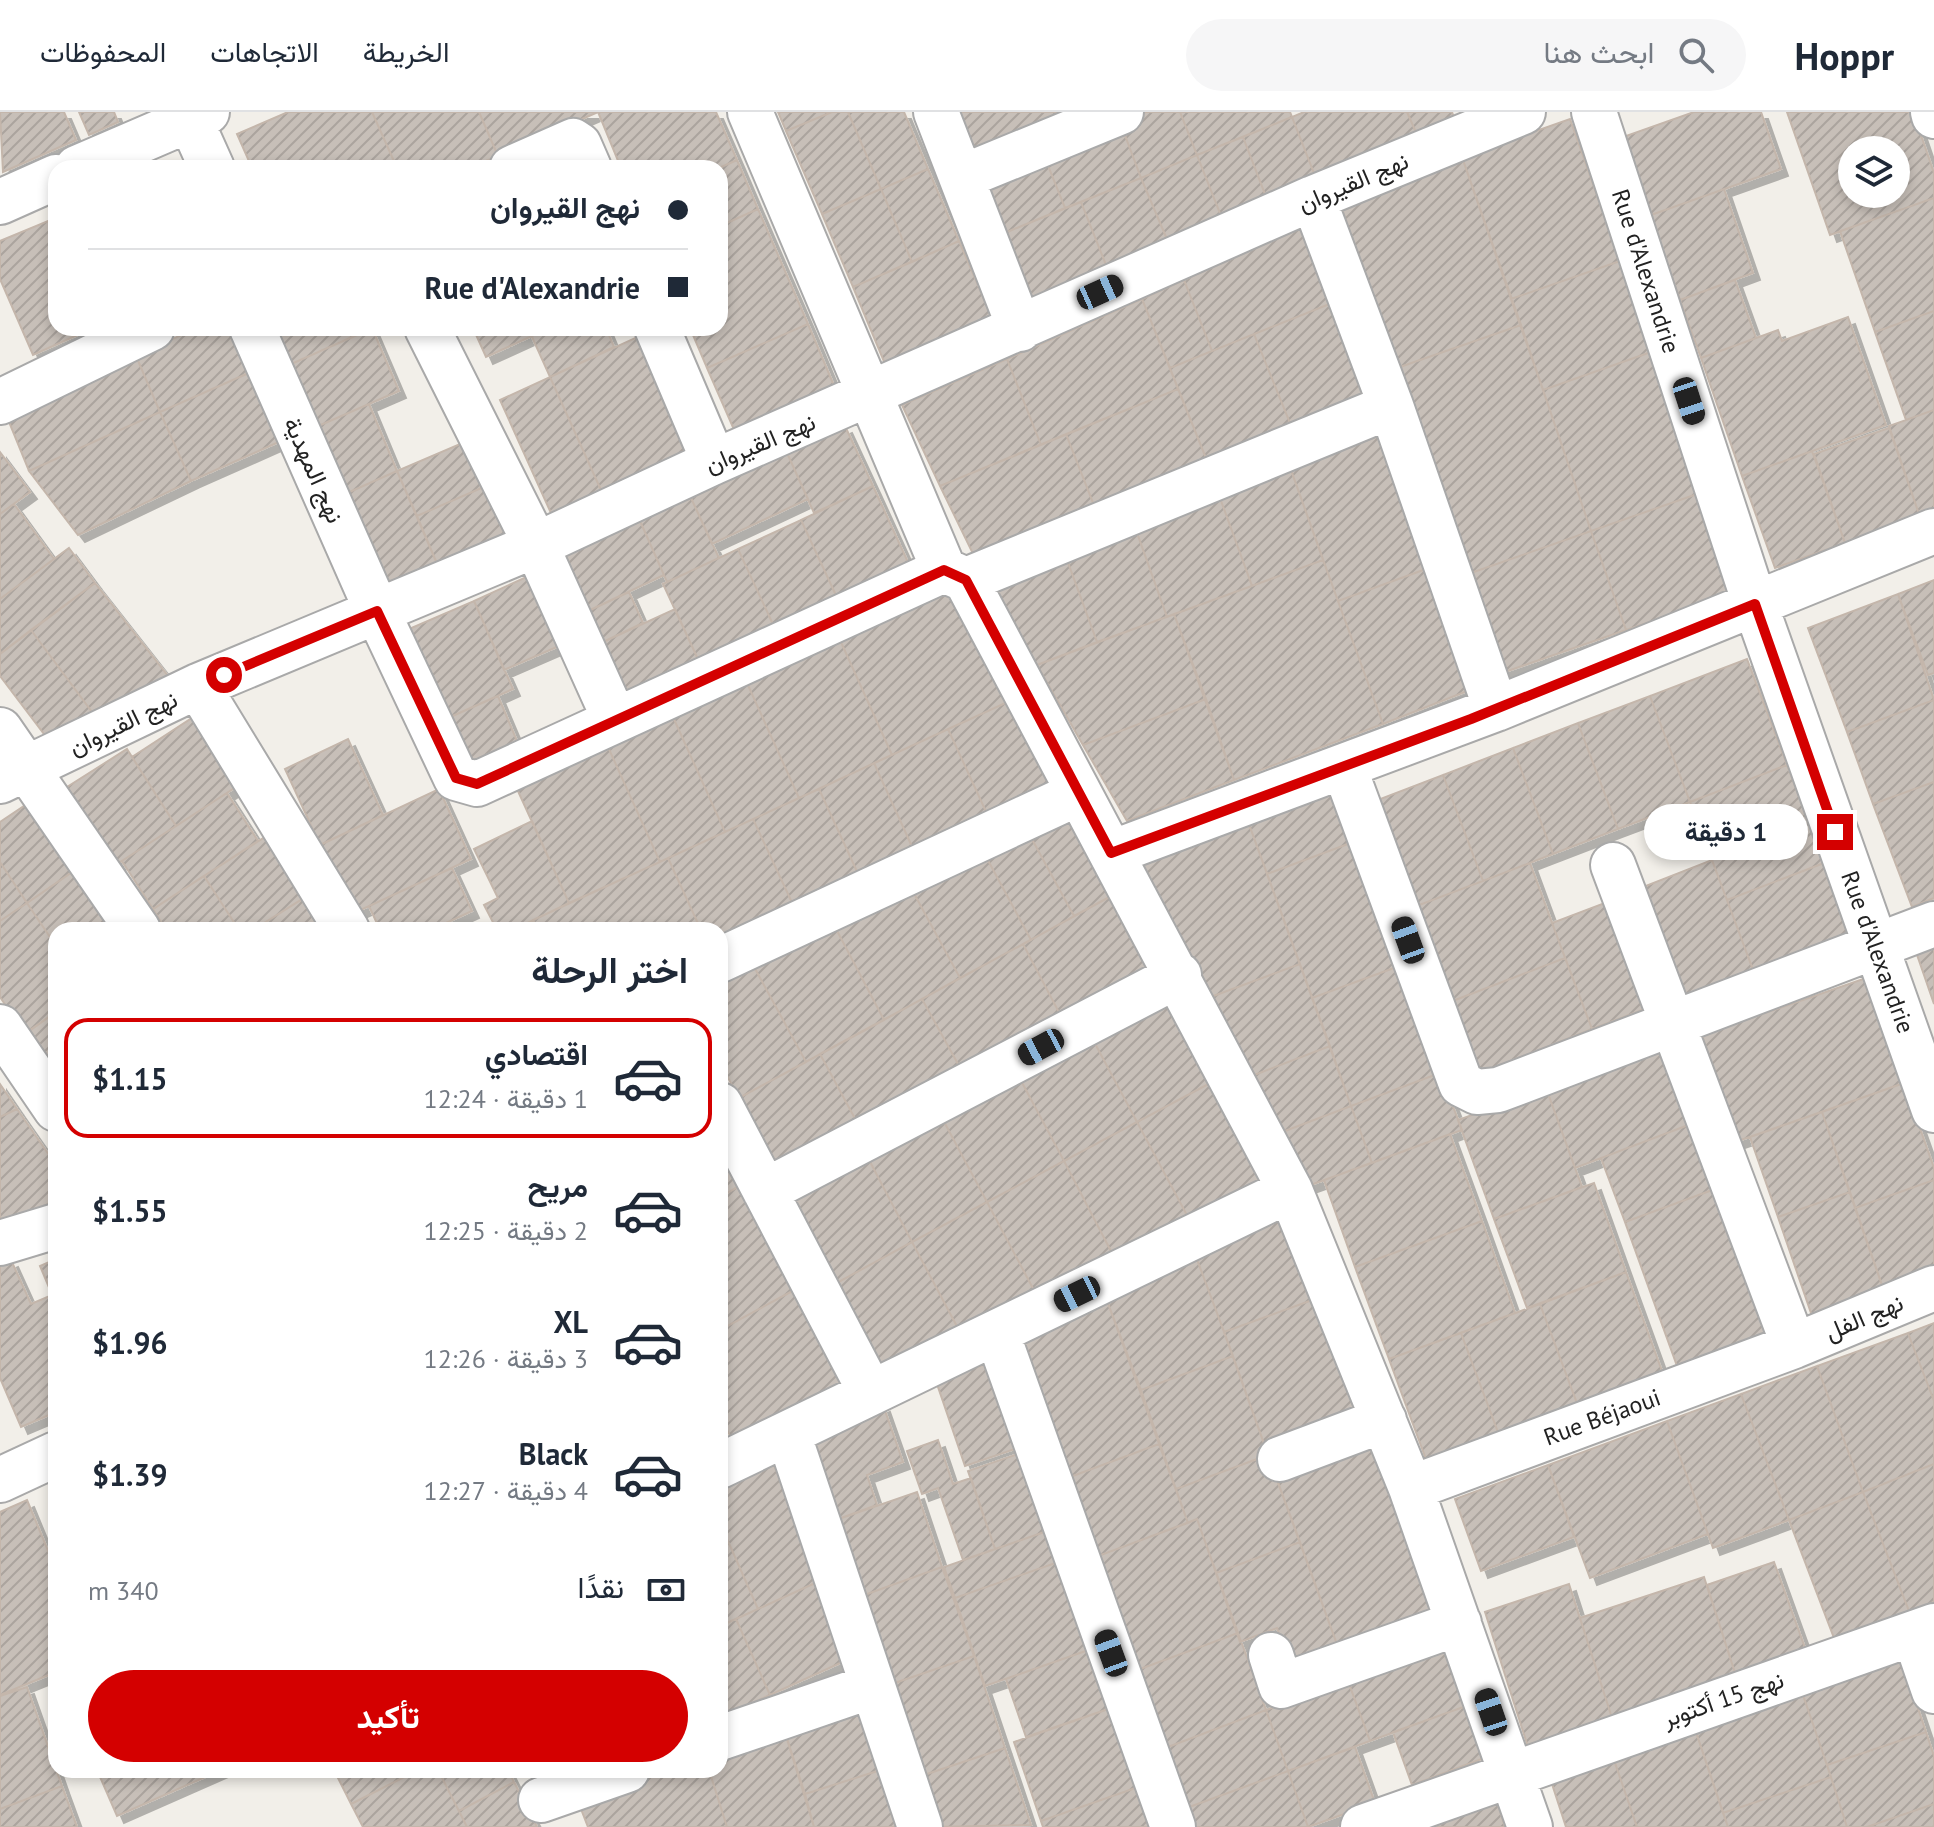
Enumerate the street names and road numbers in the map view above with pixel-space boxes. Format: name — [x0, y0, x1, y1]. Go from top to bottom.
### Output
street label: نهج القيروان — [1293, 145, 1414, 221]
street label: Rue d'Alexandrie — [1605, 185, 1687, 357]
street label: نهج القيروان — [700, 406, 821, 482]
street label: نهج المهدية — [275, 412, 351, 529]
street label: نهج القيروان — [64, 683, 183, 764]
street label: Rue d'Alexandrie — [1834, 867, 1922, 1037]
street label: نهج الفل — [1820, 1287, 1909, 1349]
street label: Rue Béjaoui — [1539, 1382, 1665, 1452]
street label: نهج 15 أكتوبر — [1657, 1664, 1788, 1736]

